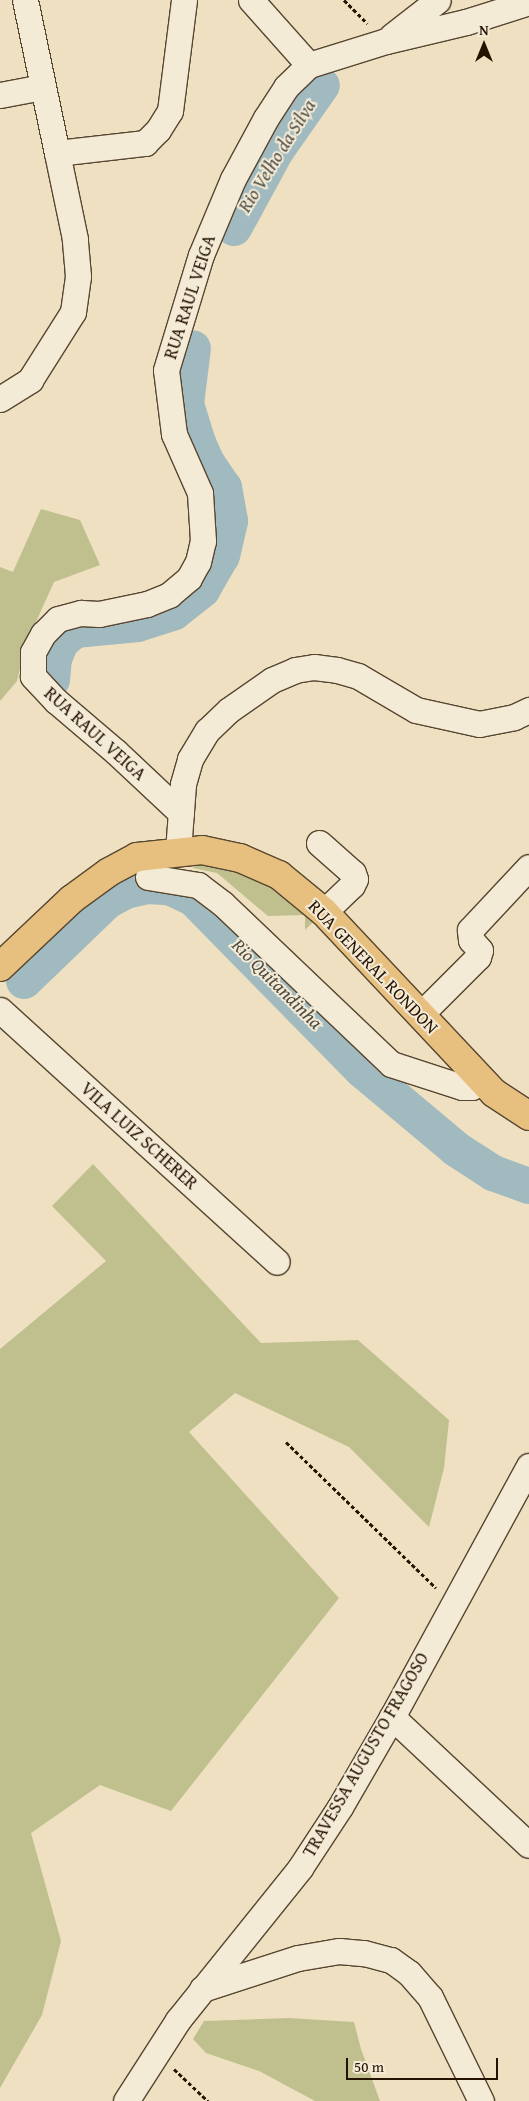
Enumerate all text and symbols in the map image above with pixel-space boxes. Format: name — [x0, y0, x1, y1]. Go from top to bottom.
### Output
north arrow — [459, 20, 509, 70]
text: N — [479, 20, 489, 40]
water label: Rio Velho da Silva — [233, 95, 321, 217]
street label: RUA RAUL VEIGA — [160, 232, 220, 362]
street label: RUA RAUL VEIGA — [40, 683, 150, 785]
street label: RUA GENERAL RONDON — [304, 896, 442, 1038]
water label: Rio Quitandinha — [227, 934, 327, 1034]
street label: VILA LUIZ SCHERER — [76, 1078, 202, 1194]
street label: TRAVESSA AUGUSTO FRAGOSO — [298, 1649, 434, 1861]
scale bar — [349, 2048, 502, 2080]
text: 50 m — [354, 2056, 384, 2077]

